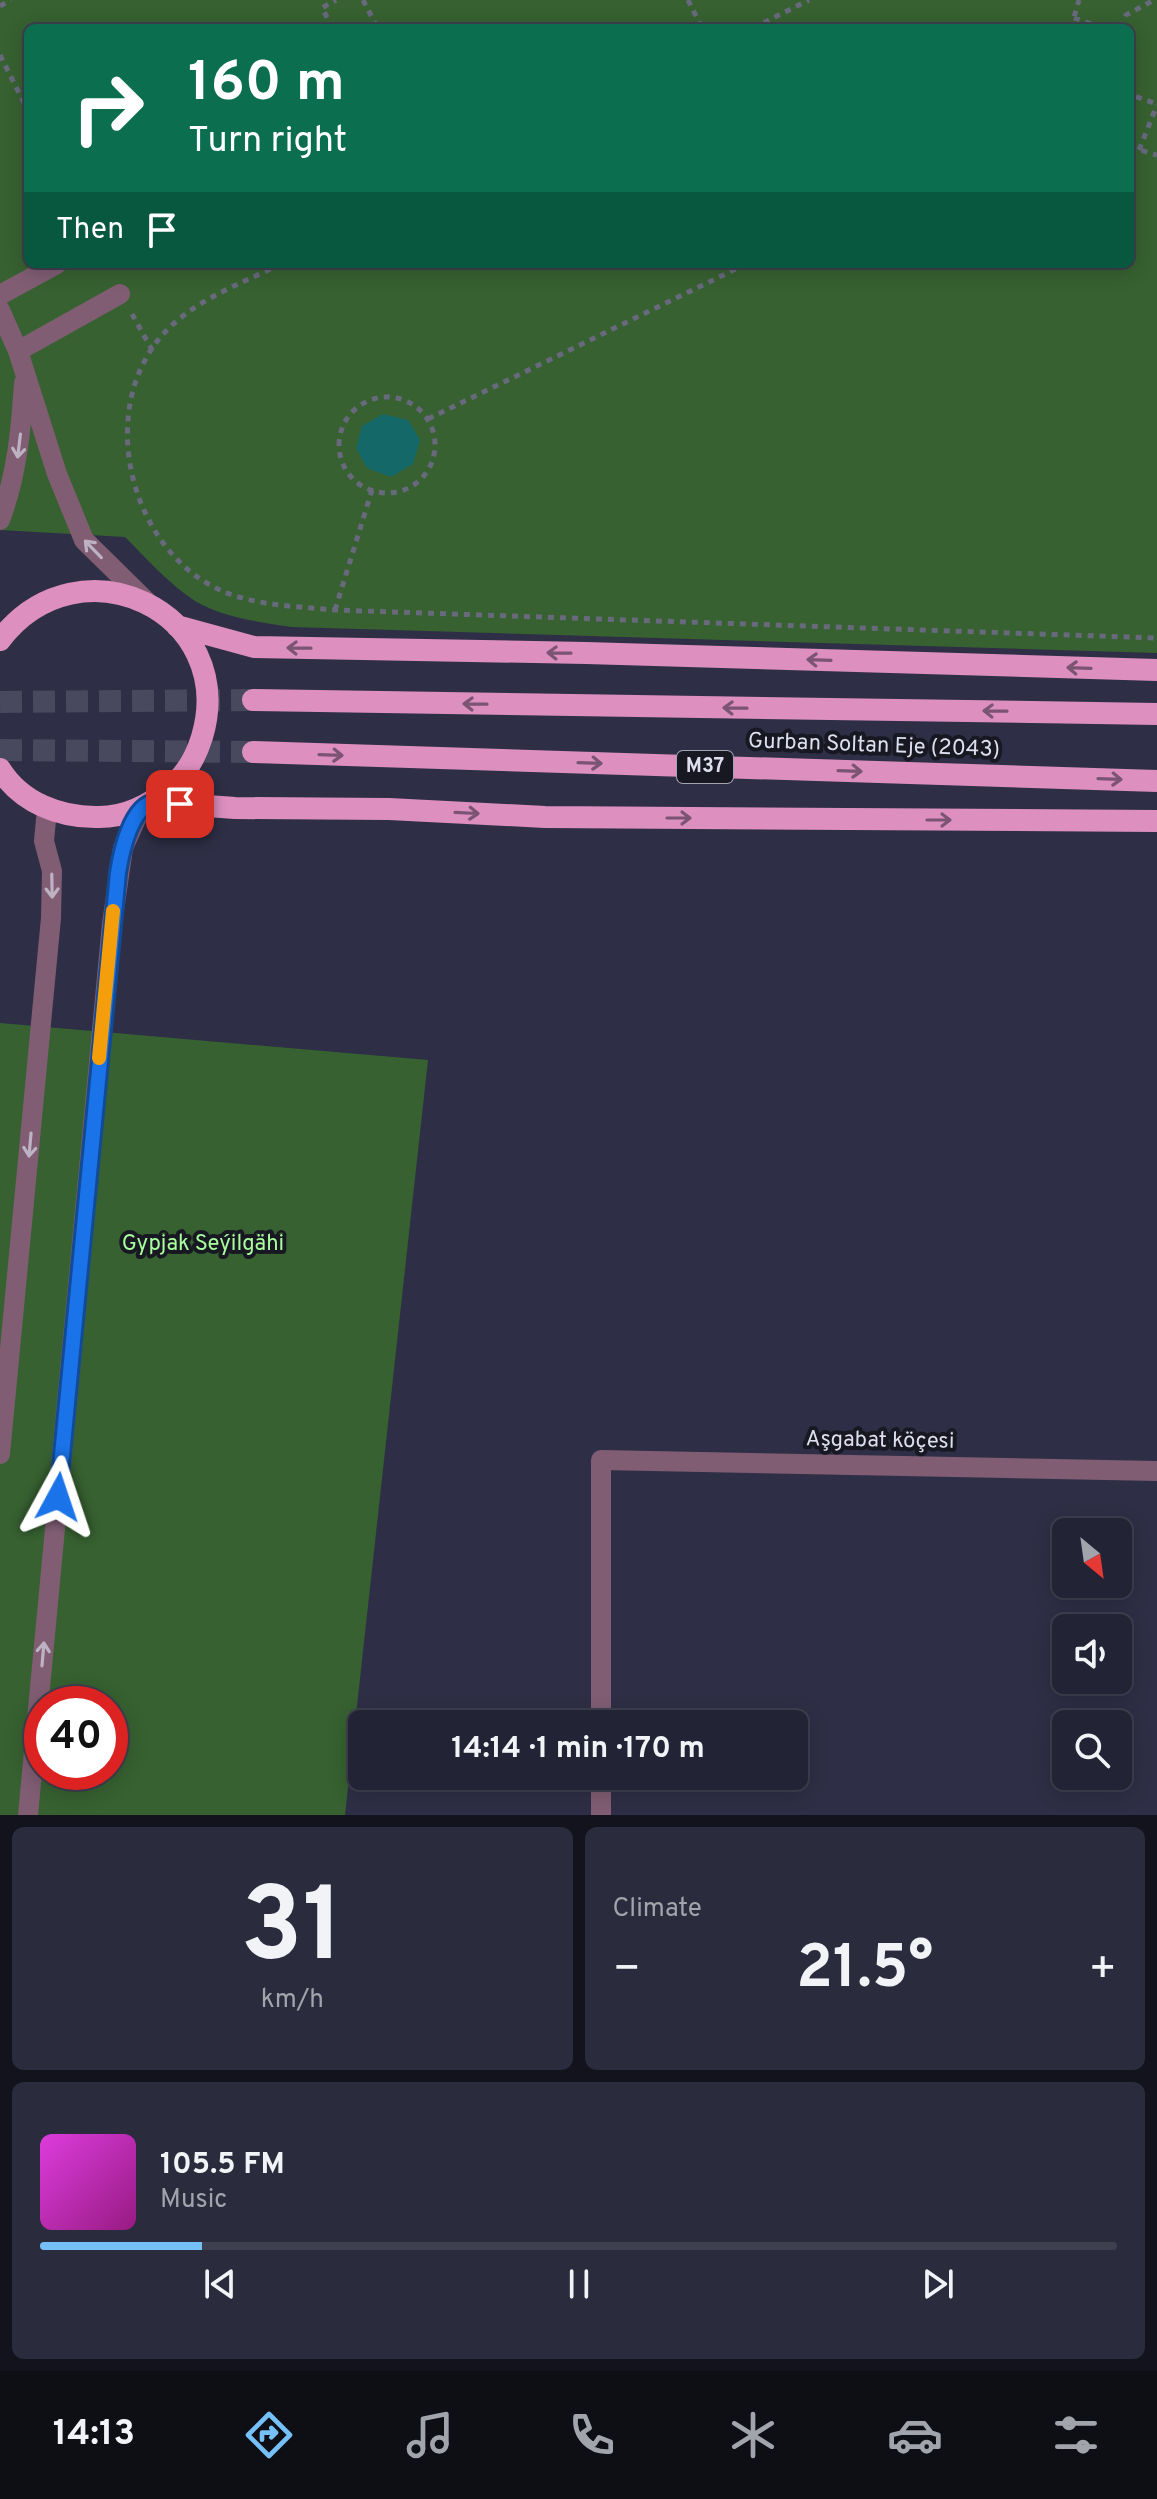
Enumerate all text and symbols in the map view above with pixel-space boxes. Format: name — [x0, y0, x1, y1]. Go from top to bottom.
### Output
text: 160 m — [188, 50, 345, 120]
icon: right — [56, 56, 160, 160]
text: Turn right — [188, 119, 347, 165]
icon: arrive — [140, 208, 184, 252]
text: Then — [56, 212, 124, 249]
one-way arrow — [11, 433, 26, 459]
one-way arrow — [83, 539, 102, 559]
one-way arrow — [286, 640, 313, 656]
one-way arrow — [546, 645, 573, 660]
one-way arrow — [806, 652, 833, 668]
one-way arrow — [1066, 660, 1093, 675]
one-way arrow — [462, 696, 489, 711]
one-way arrow — [722, 700, 749, 715]
one-way arrow — [982, 704, 1009, 719]
street label: Gurban Soltan Eje (2043) — [748, 728, 1000, 764]
one-way arrow — [317, 747, 344, 762]
road number: M37 — [677, 751, 733, 783]
one-way arrow — [576, 755, 603, 770]
one-way arrow — [836, 764, 863, 779]
pin — [146, 770, 214, 838]
one-way arrow — [1096, 772, 1123, 787]
icon: arrive — [158, 782, 202, 826]
one-way arrow — [453, 806, 480, 821]
one-way arrow — [665, 810, 692, 826]
one-way arrow — [925, 812, 952, 828]
one-way arrow — [44, 872, 60, 899]
one-way arrow — [22, 1131, 37, 1158]
park label: Gypjak Seýilgähi — [122, 1231, 284, 1258]
street label: Aşgabat köçesi — [805, 1426, 955, 1456]
position arrow — [16, 1455, 100, 1539]
north arrow — [1052, 1518, 1132, 1598]
map controls — [1052, 1518, 1132, 1790]
button: sound — [1052, 1614, 1132, 1694]
one-way arrow — [36, 1641, 51, 1668]
speed limit sign: 40 — [24, 1686, 128, 1790]
button: search — [1052, 1710, 1132, 1790]
text: 14:14 · 1 min · 170 m — [451, 1731, 705, 1768]
text: 31 — [240, 1866, 344, 1998]
text: Climate — [613, 1893, 702, 1926]
text: 21.5° — [796, 1933, 933, 2009]
text: − — [613, 1943, 641, 1999]
text: + — [1089, 1943, 1117, 1999]
text: km/h — [261, 1984, 324, 2017]
text: 105.5 FM — [160, 2147, 285, 2184]
text: Music — [160, 2184, 227, 2217]
icon: previous — [198, 2262, 242, 2306]
icon: pause — [557, 2262, 601, 2306]
icon: next — [916, 2262, 960, 2306]
icon: directions — [241, 2407, 297, 2463]
icon: music — [402, 2407, 458, 2463]
icon: phone — [564, 2407, 620, 2463]
icon: climate — [725, 2407, 781, 2463]
icon: car — [887, 2407, 943, 2463]
icon: filters — [1048, 2407, 1104, 2463]
text: 14:13 — [53, 2412, 135, 2458]

